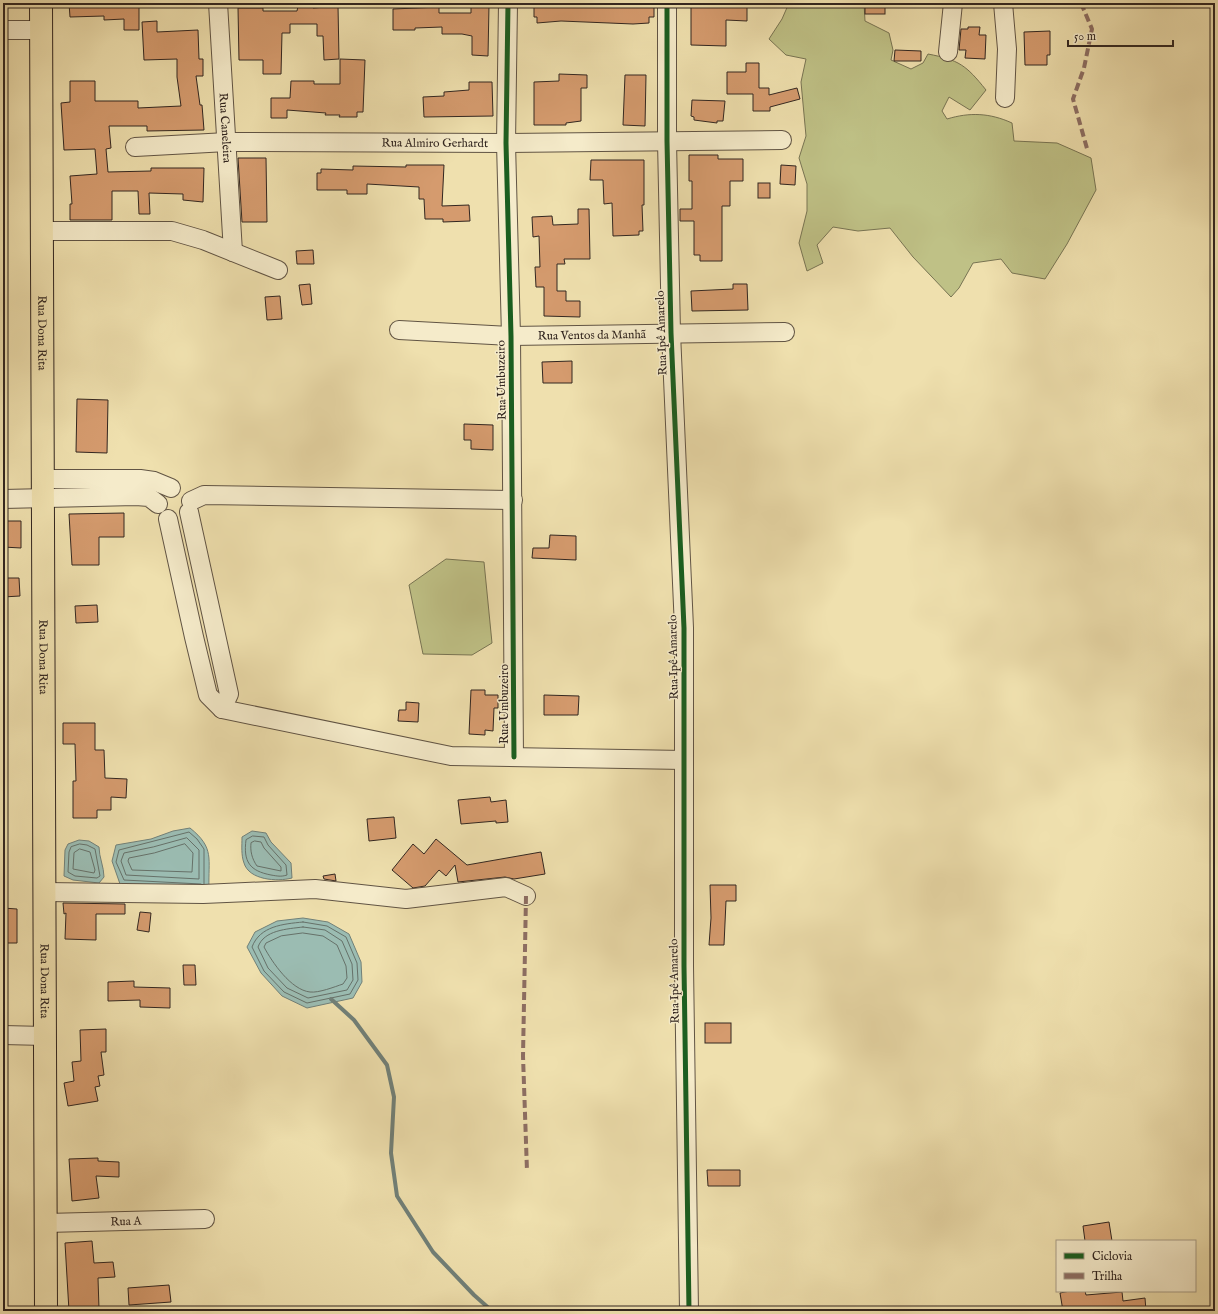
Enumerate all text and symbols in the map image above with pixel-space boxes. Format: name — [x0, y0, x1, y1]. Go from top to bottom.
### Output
scale bar — [1068, 22, 1173, 48]
text: 50 m — [1074, 29, 1096, 44]
street label: Rua Caneleira — [215, 92, 235, 164]
street label: Rua Almiro Gerhardt — [382, 136, 488, 151]
street label: Rua Ipê Amarelo — [653, 290, 671, 376]
street label: Rua Dona Rita — [34, 295, 49, 371]
street label: Rua Ventos da Manhã — [538, 327, 647, 344]
street label: Rua Umbuzeiro — [493, 339, 510, 420]
street label: Rua Ipê Amarelo — [665, 614, 683, 700]
street label: Rua Dona Rita — [35, 619, 51, 695]
street label: Rua Umbuzeiro — [497, 664, 512, 744]
street label: Rua Ipê Amarelo — [666, 938, 684, 1024]
street label: Rua Dona Rita — [37, 943, 52, 1019]
street label: Rua A — [110, 1214, 143, 1229]
legend — [1056, 1240, 1196, 1292]
text: Ciclovia — [1092, 1249, 1133, 1264]
text: Trilha — [1092, 1269, 1123, 1284]

